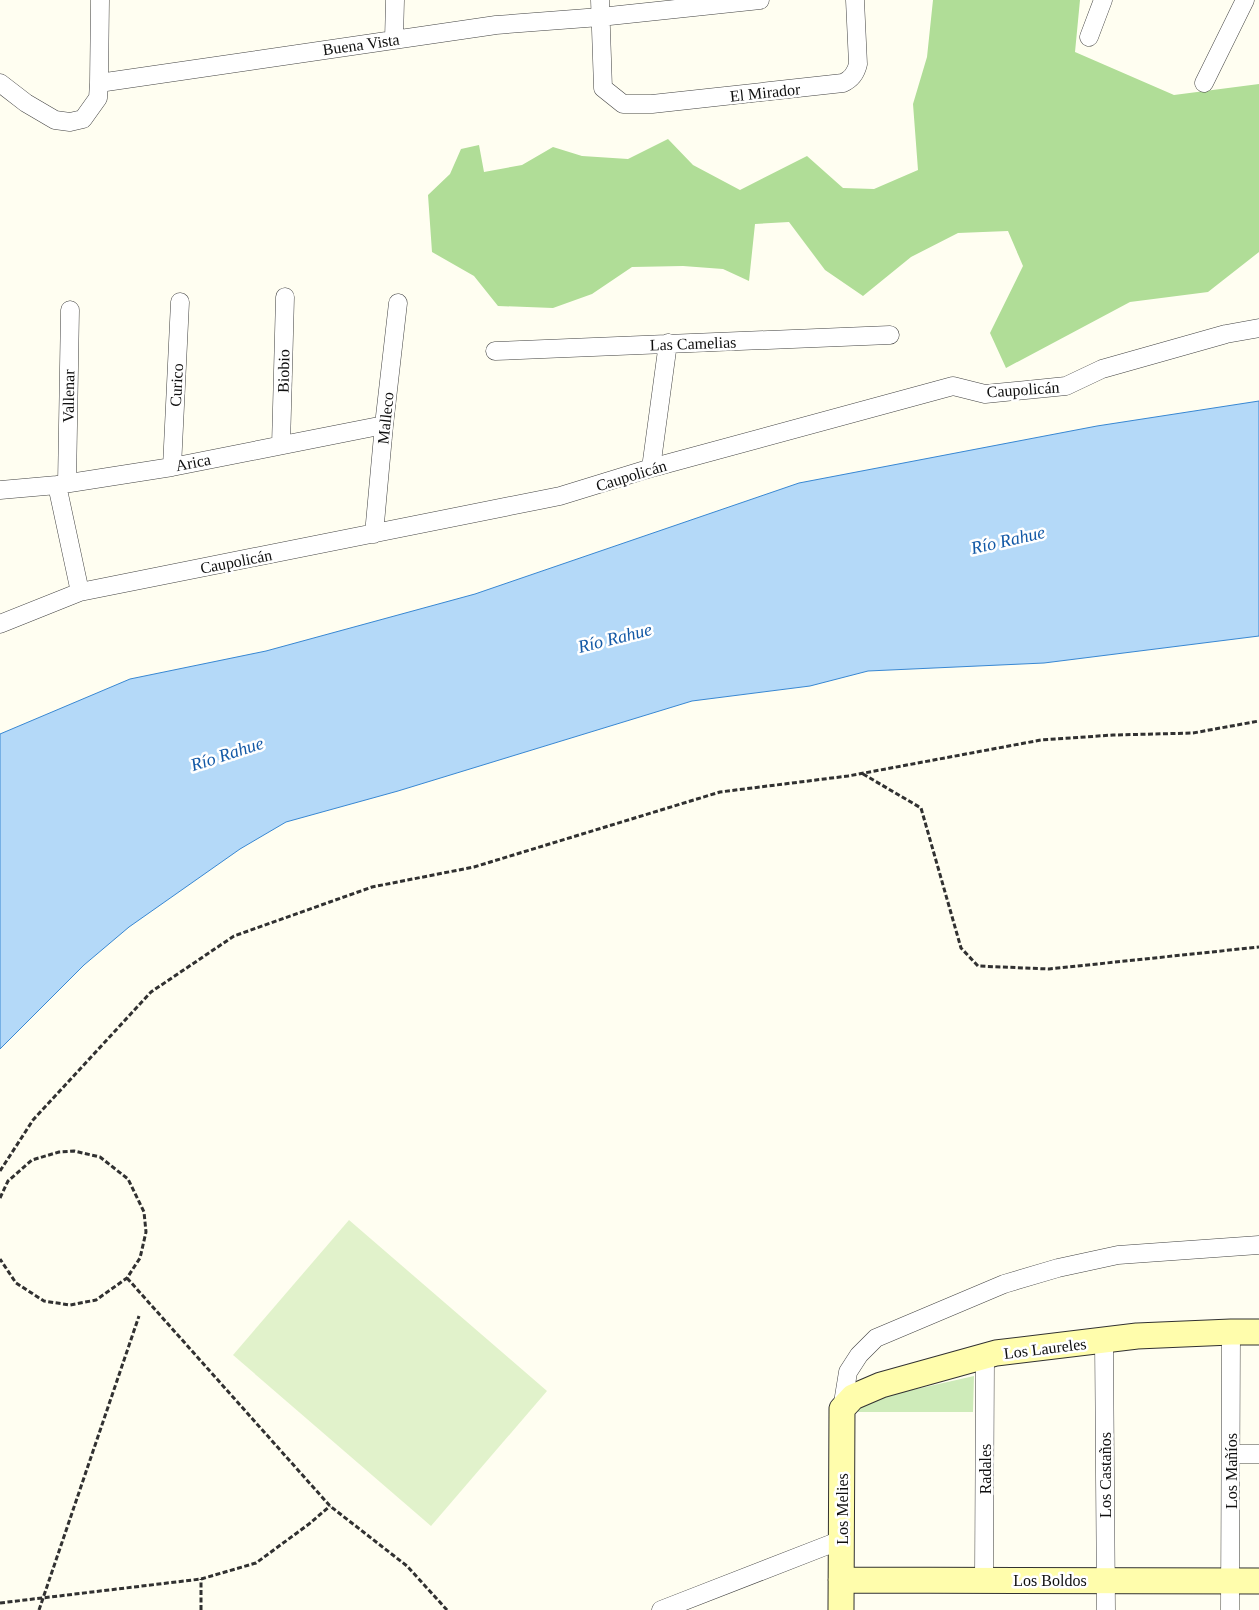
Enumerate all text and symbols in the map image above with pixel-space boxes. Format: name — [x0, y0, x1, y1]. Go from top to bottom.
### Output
street label: Buena Vista — [322, 31, 401, 58]
street label: El Mirador — [729, 80, 802, 105]
street label: Las Camelias — [649, 333, 737, 354]
street label: Biobio — [275, 349, 292, 393]
street label: Curico — [167, 363, 186, 407]
street label: Vallenar — [60, 369, 77, 423]
street label: Caupolicán — [986, 378, 1060, 402]
street label: Malleco — [374, 391, 397, 445]
street label: Arica — [174, 451, 212, 474]
street label: Caupolicán — [594, 457, 669, 495]
water label: Río Rahue — [968, 522, 1047, 558]
street label: Caupolicán — [199, 546, 274, 578]
water label: Río Rahue — [575, 619, 654, 657]
water label: Río Rahue — [187, 733, 266, 775]
street label: Los Laureles — [1003, 1335, 1087, 1362]
street label: Los Castaños — [1097, 1432, 1114, 1518]
street label: Los Mañíos — [1223, 1433, 1240, 1509]
street label: Radales — [977, 1444, 994, 1494]
street label: Los Melies — [834, 1473, 851, 1545]
street label: Los Boldos — [1013, 1572, 1087, 1589]

